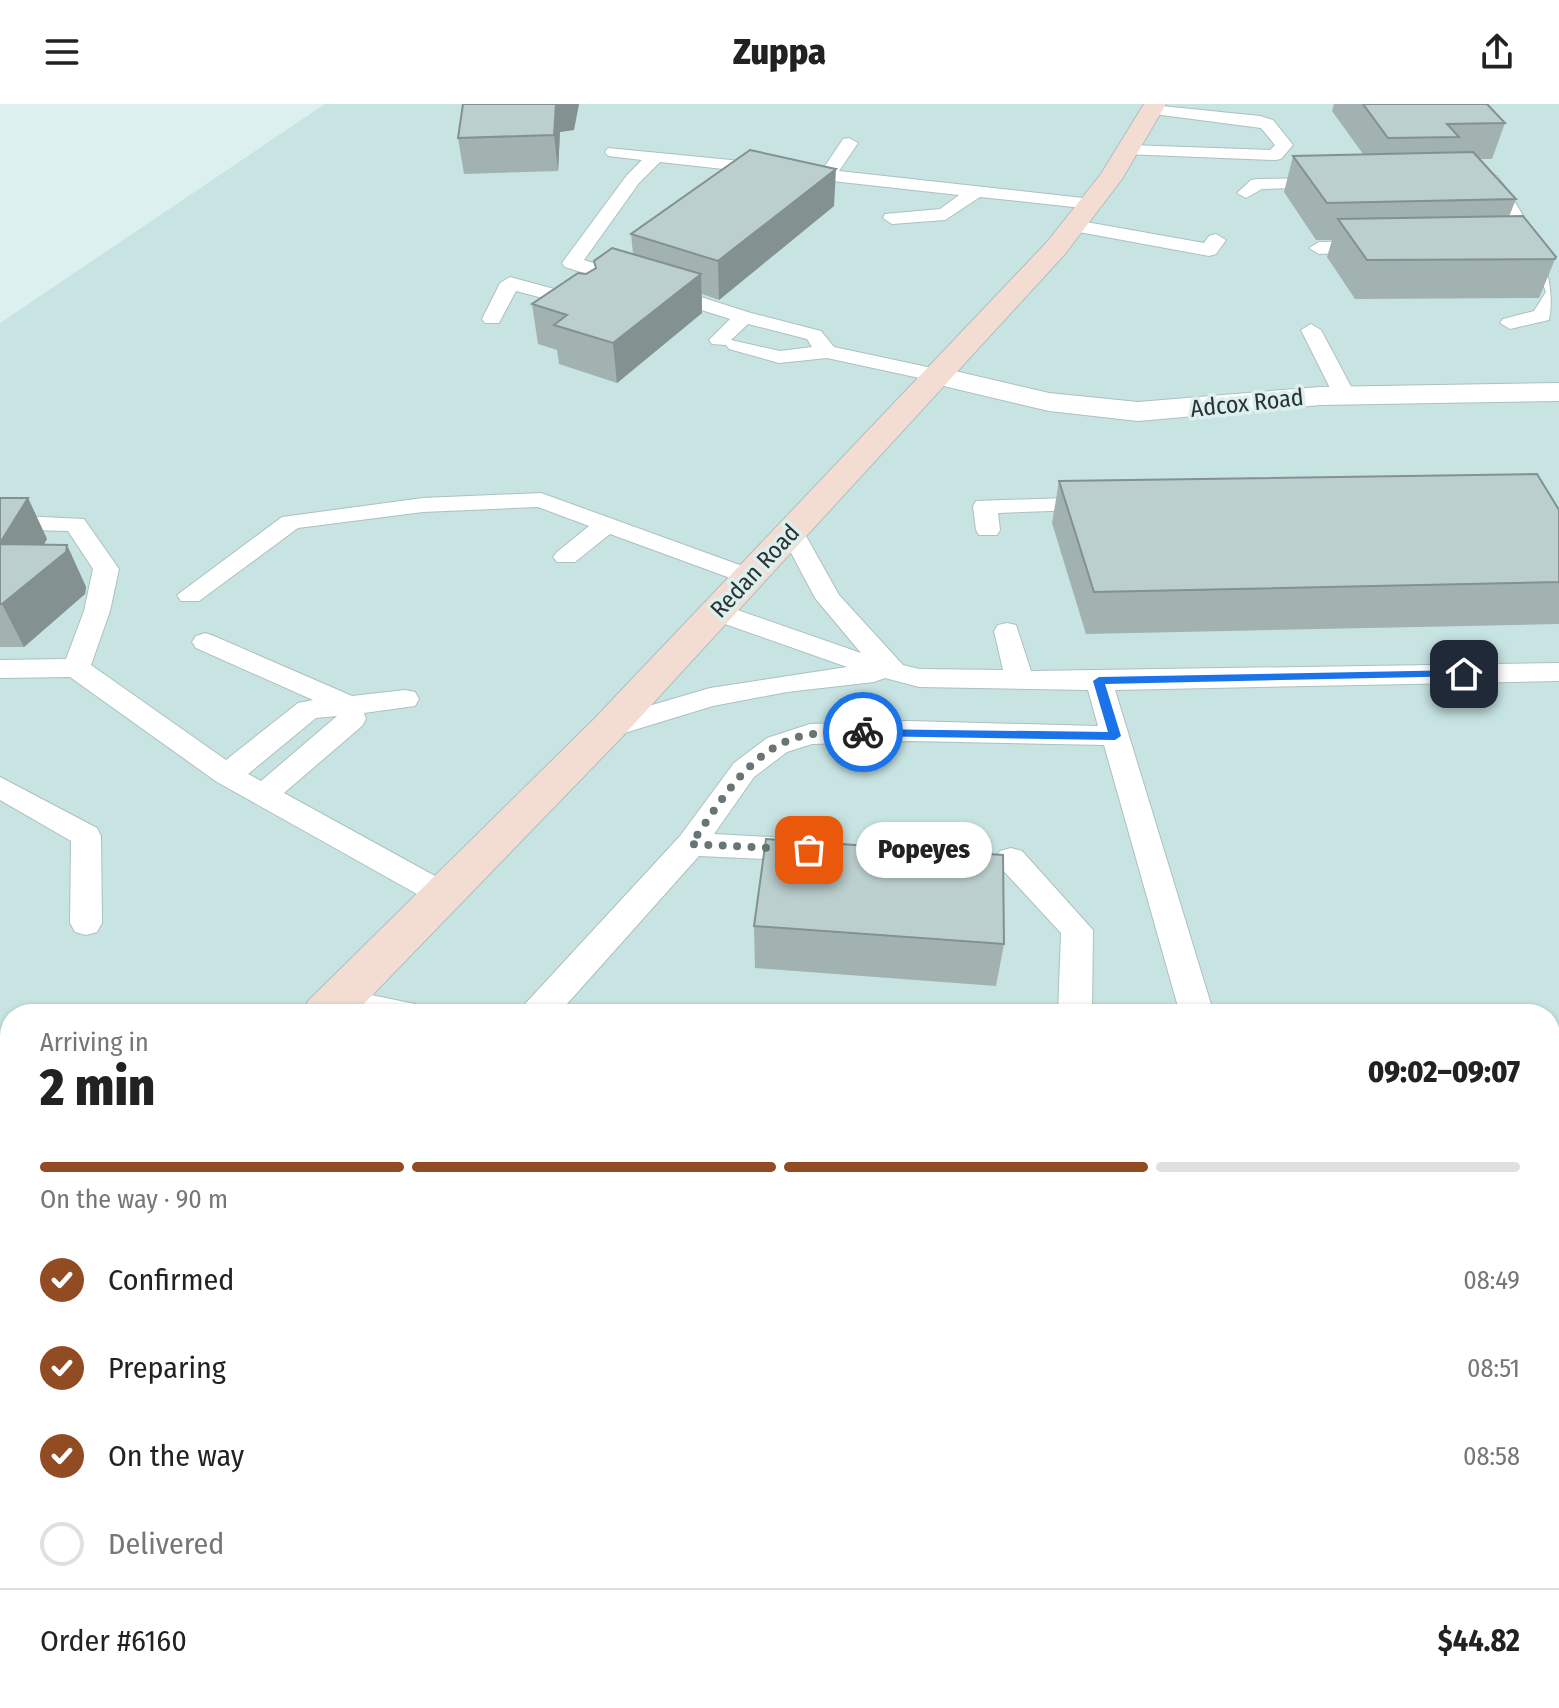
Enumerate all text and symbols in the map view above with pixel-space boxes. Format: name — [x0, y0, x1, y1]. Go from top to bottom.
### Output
icon: menu — [40, 30, 84, 74]
text: Zuppa — [733, 30, 826, 74]
icon: share — [1475, 30, 1519, 74]
street label: Adcox Road — [1189, 383, 1305, 423]
street label: Redan Road — [705, 519, 805, 623]
pin — [1430, 640, 1498, 708]
icon: home — [1442, 652, 1486, 696]
courier — [823, 692, 903, 772]
icon: bike — [841, 710, 885, 754]
pin — [775, 816, 843, 884]
callout: Popeyes — [857, 822, 993, 878]
icon: bag — [787, 828, 831, 872]
text: Popeyes — [878, 834, 970, 865]
text: Arriving in — [40, 1027, 149, 1058]
text: 09:02–09:07 — [1368, 1054, 1520, 1090]
text: 2 min — [40, 1056, 155, 1119]
text: On the way · 90 m — [40, 1184, 228, 1215]
icon: check — [40, 1258, 84, 1302]
text: Confirmed — [108, 1262, 234, 1298]
text: 08:49 — [1463, 1265, 1520, 1296]
icon: check — [40, 1346, 84, 1390]
text: Preparing — [108, 1350, 226, 1386]
text: 08:51 — [1467, 1353, 1520, 1384]
icon: check — [40, 1434, 84, 1478]
text: On the way — [108, 1438, 244, 1474]
text: 08:58 — [1463, 1441, 1520, 1472]
text: Delivered — [108, 1526, 224, 1562]
text: Order #6160 — [40, 1623, 187, 1659]
text: $44.82 — [1438, 1623, 1520, 1659]

